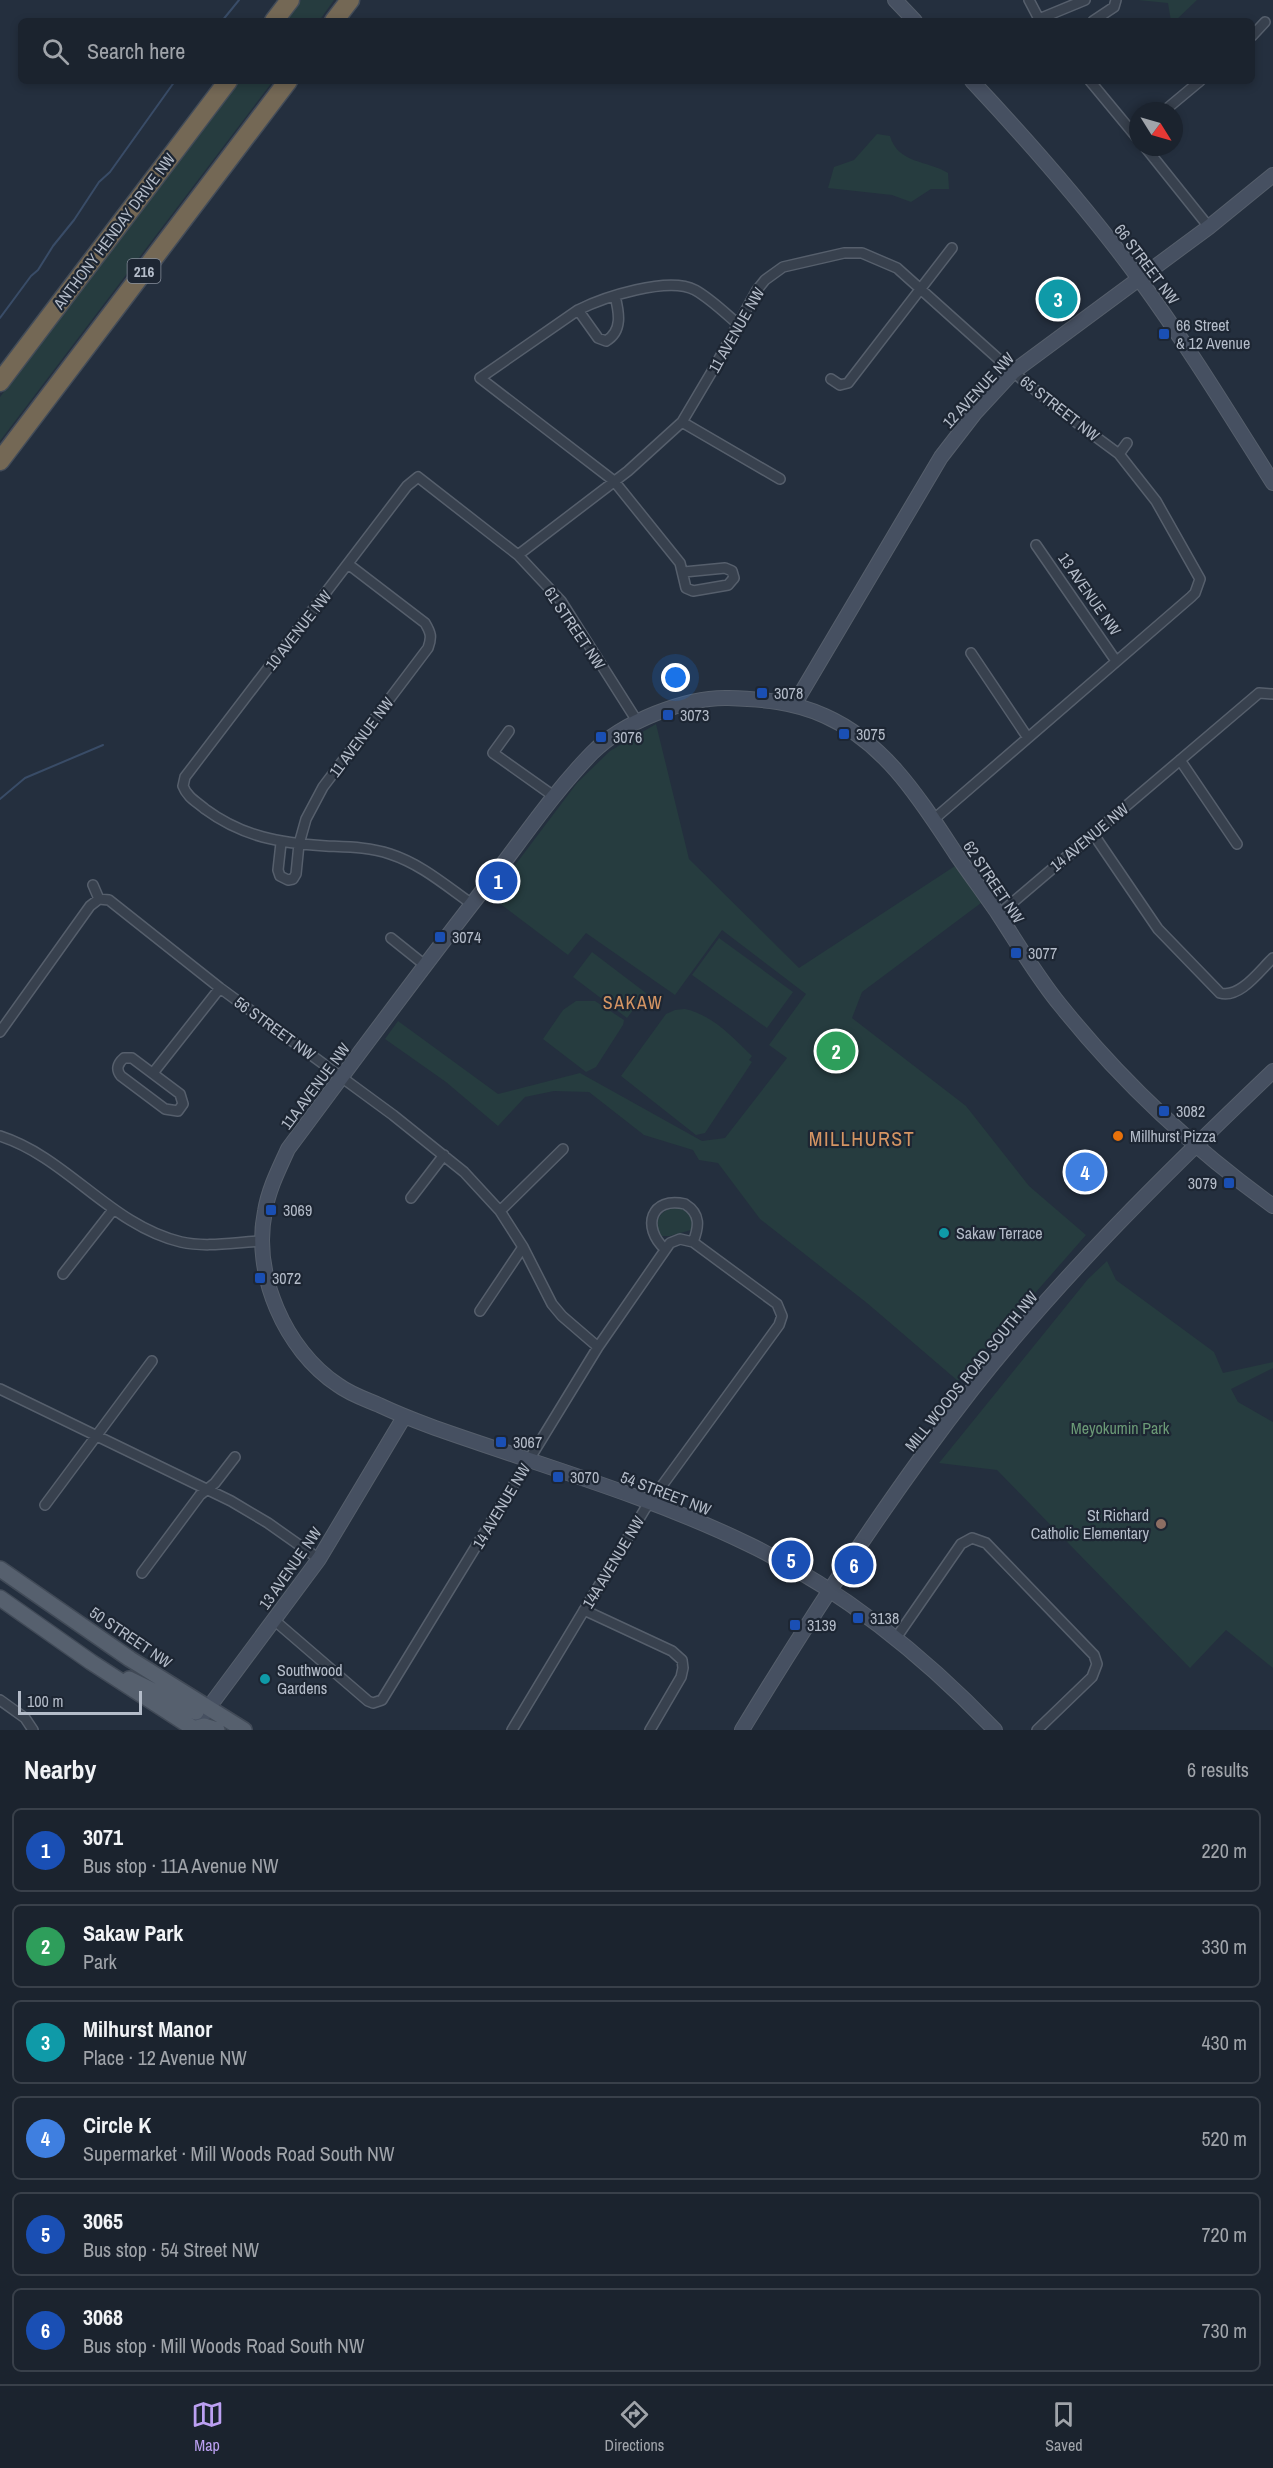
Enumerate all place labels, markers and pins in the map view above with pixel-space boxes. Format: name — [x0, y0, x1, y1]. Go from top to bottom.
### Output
pin: 3 — [1038, 276, 1078, 322]
place label: 66 Street & 12 Avenue — [1176, 314, 1250, 354]
marker: 66 Street & 12 Avenue — [1157, 327, 1171, 341]
place label: 3078 — [774, 682, 803, 704]
marker: 3078 — [755, 686, 769, 700]
place label: 3073 — [680, 704, 709, 726]
marker: 3073 — [661, 708, 675, 722]
place label: 3075 — [856, 723, 885, 745]
place label: 3076 — [613, 726, 642, 748]
marker: 3075 — [837, 727, 851, 741]
marker: 3076 — [594, 730, 608, 744]
pin: 1 — [478, 858, 518, 904]
place label: 3074 — [452, 926, 481, 948]
marker: 3074 — [433, 930, 447, 944]
place label: 3077 — [1028, 942, 1057, 964]
marker: 3077 — [1009, 946, 1023, 960]
pin: 2 — [816, 1028, 856, 1074]
place label: 3082 — [1176, 1100, 1205, 1122]
marker: 3082 — [1157, 1104, 1171, 1118]
place label: Millhurst Pizza — [1130, 1125, 1217, 1147]
marker: Millhurst Pizza — [1111, 1129, 1125, 1143]
pin: 4 — [1066, 1150, 1104, 1194]
place label: 3079 — [1188, 1172, 1217, 1194]
marker: 3079 — [1222, 1176, 1236, 1190]
place label: 3069 — [283, 1199, 312, 1221]
marker: 3069 — [264, 1203, 278, 1217]
place label: Sakaw Terrace — [956, 1222, 1043, 1244]
marker: Sakaw Terrace — [937, 1226, 951, 1240]
place label: 3072 — [272, 1267, 301, 1289]
marker: 3072 — [253, 1271, 267, 1285]
place label: 3067 — [513, 1431, 542, 1453]
marker: 3067 — [494, 1435, 508, 1449]
place label: 3070 — [570, 1466, 599, 1488]
marker: 3070 — [551, 1470, 565, 1484]
place label: St Richard Catholic Elementary — [1031, 1504, 1149, 1544]
marker: St Richard Catholic Elementary — [1154, 1517, 1168, 1531]
pin: 5 — [772, 1538, 810, 1582]
pin: 6 — [834, 1542, 874, 1588]
place label: 3138 — [870, 1607, 899, 1629]
marker: 3138 — [851, 1611, 865, 1625]
place label: 3139 — [807, 1614, 836, 1636]
marker: 3139 — [788, 1618, 802, 1632]
place label: Southwood Gardens — [277, 1659, 343, 1699]
marker: Southwood Gardens — [258, 1672, 272, 1686]

